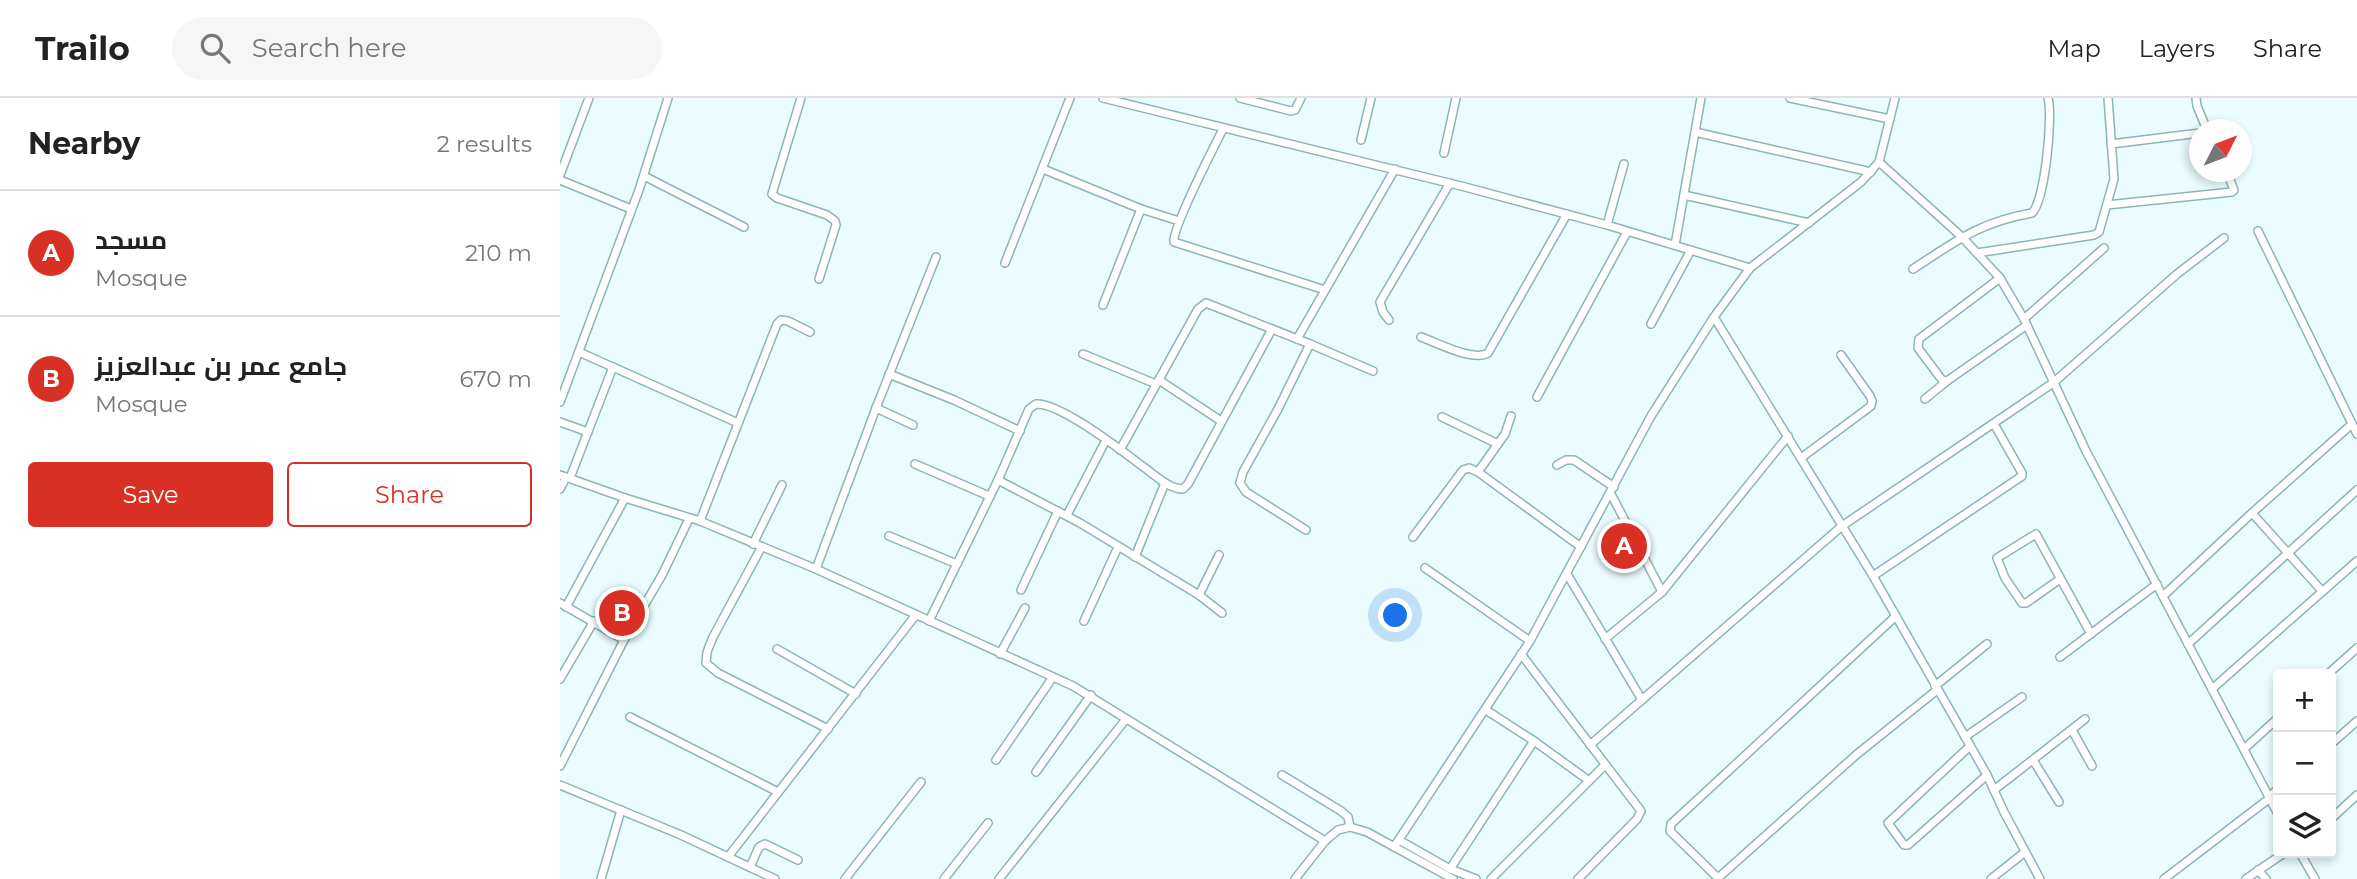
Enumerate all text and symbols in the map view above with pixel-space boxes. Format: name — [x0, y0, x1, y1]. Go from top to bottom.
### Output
search box — [172, 17, 662, 80]
text: Trailo — [35, 28, 130, 68]
icon: search — [196, 29, 234, 67]
text: Search here — [252, 32, 406, 64]
text: Map — [2047, 34, 2101, 63]
text: Layers — [2139, 34, 2215, 63]
text: Share — [2253, 34, 2322, 63]
north arrow — [2189, 119, 2252, 182]
text: Nearby — [28, 125, 140, 162]
text: 2 results — [437, 130, 532, 158]
text: مسجد — [95, 224, 167, 256]
text: A — [42, 239, 60, 267]
text: 210 m — [465, 239, 532, 267]
text: Mosque — [95, 264, 188, 292]
text: جامع عمر بن عبدالعزيز — [95, 350, 347, 382]
text: B — [42, 365, 60, 393]
text: 670 m — [459, 365, 532, 393]
text: Mosque — [95, 390, 188, 418]
button: Save — [28, 462, 273, 527]
button: Share — [287, 462, 532, 527]
pin: A — [1601, 520, 1647, 572]
pin: B — [599, 587, 645, 639]
your location — [1378, 598, 1412, 632]
map controls — [2273, 669, 2336, 858]
button: + — [2273, 669, 2336, 732]
button: − — [2273, 732, 2336, 795]
button: layers — [2273, 795, 2336, 858]

